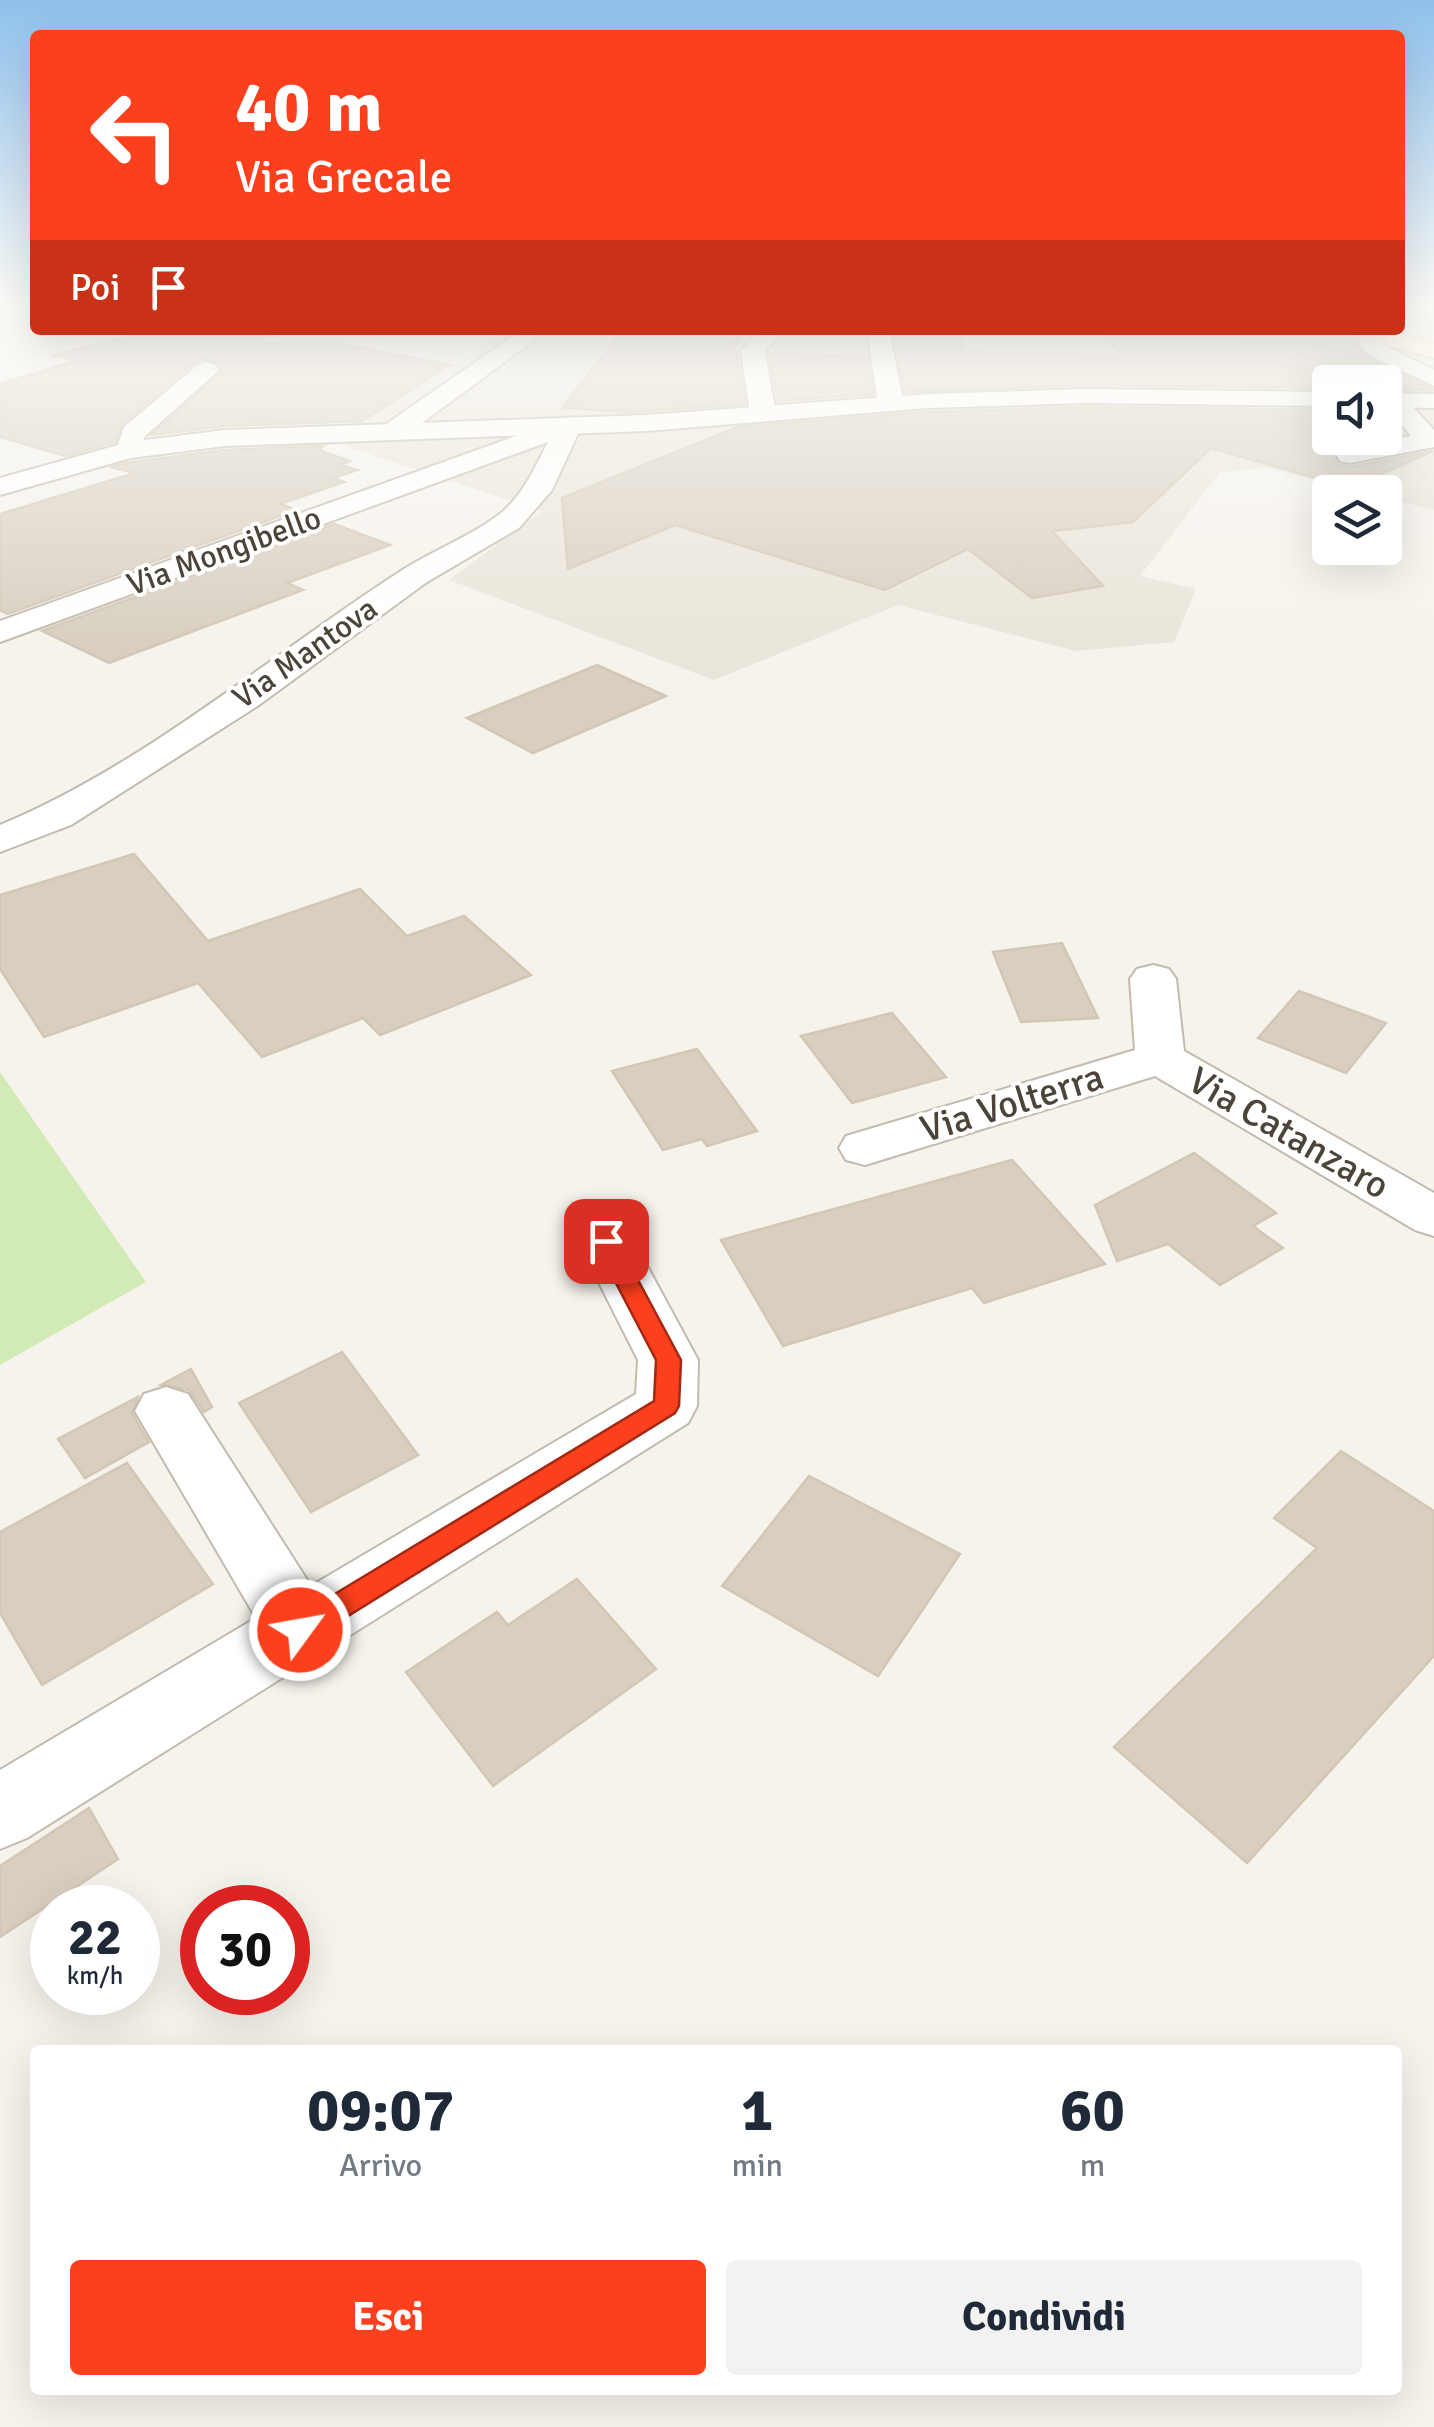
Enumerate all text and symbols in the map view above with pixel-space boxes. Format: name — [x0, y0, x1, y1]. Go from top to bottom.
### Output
text: 40 m — [235, 64, 383, 150]
icon: left — [70, 70, 200, 200]
text: Via Grecale — [235, 150, 452, 205]
icon: arrive — [141, 260, 196, 315]
text: Poi — [70, 264, 121, 311]
map controls — [1312, 365, 1402, 565]
button: sound — [1312, 365, 1402, 455]
button: layers — [1312, 475, 1402, 565]
street label: Via Mongibello — [122, 498, 326, 604]
street label: Via Mantova — [225, 589, 385, 717]
street label: Via Volterra — [915, 1053, 1109, 1153]
street label: Via Catanzaro — [1180, 1057, 1398, 1209]
pin — [564, 1199, 649, 1284]
icon: arrive — [579, 1214, 634, 1269]
position arrow — [248, 1578, 352, 1682]
speed limit sign: 30 — [180, 1885, 310, 2015]
text: 22 — [68, 1907, 122, 1969]
text: km/h — [67, 1960, 123, 1991]
text: 09:07 — [307, 2074, 454, 2148]
text: 1 — [741, 2074, 773, 2148]
text: 60 — [1060, 2074, 1125, 2148]
text: Arrivo — [339, 2146, 422, 2185]
text: min — [731, 2146, 783, 2185]
text: m — [1080, 2146, 1105, 2185]
button: Esci — [70, 2260, 706, 2375]
button: Condividi — [726, 2260, 1362, 2375]

